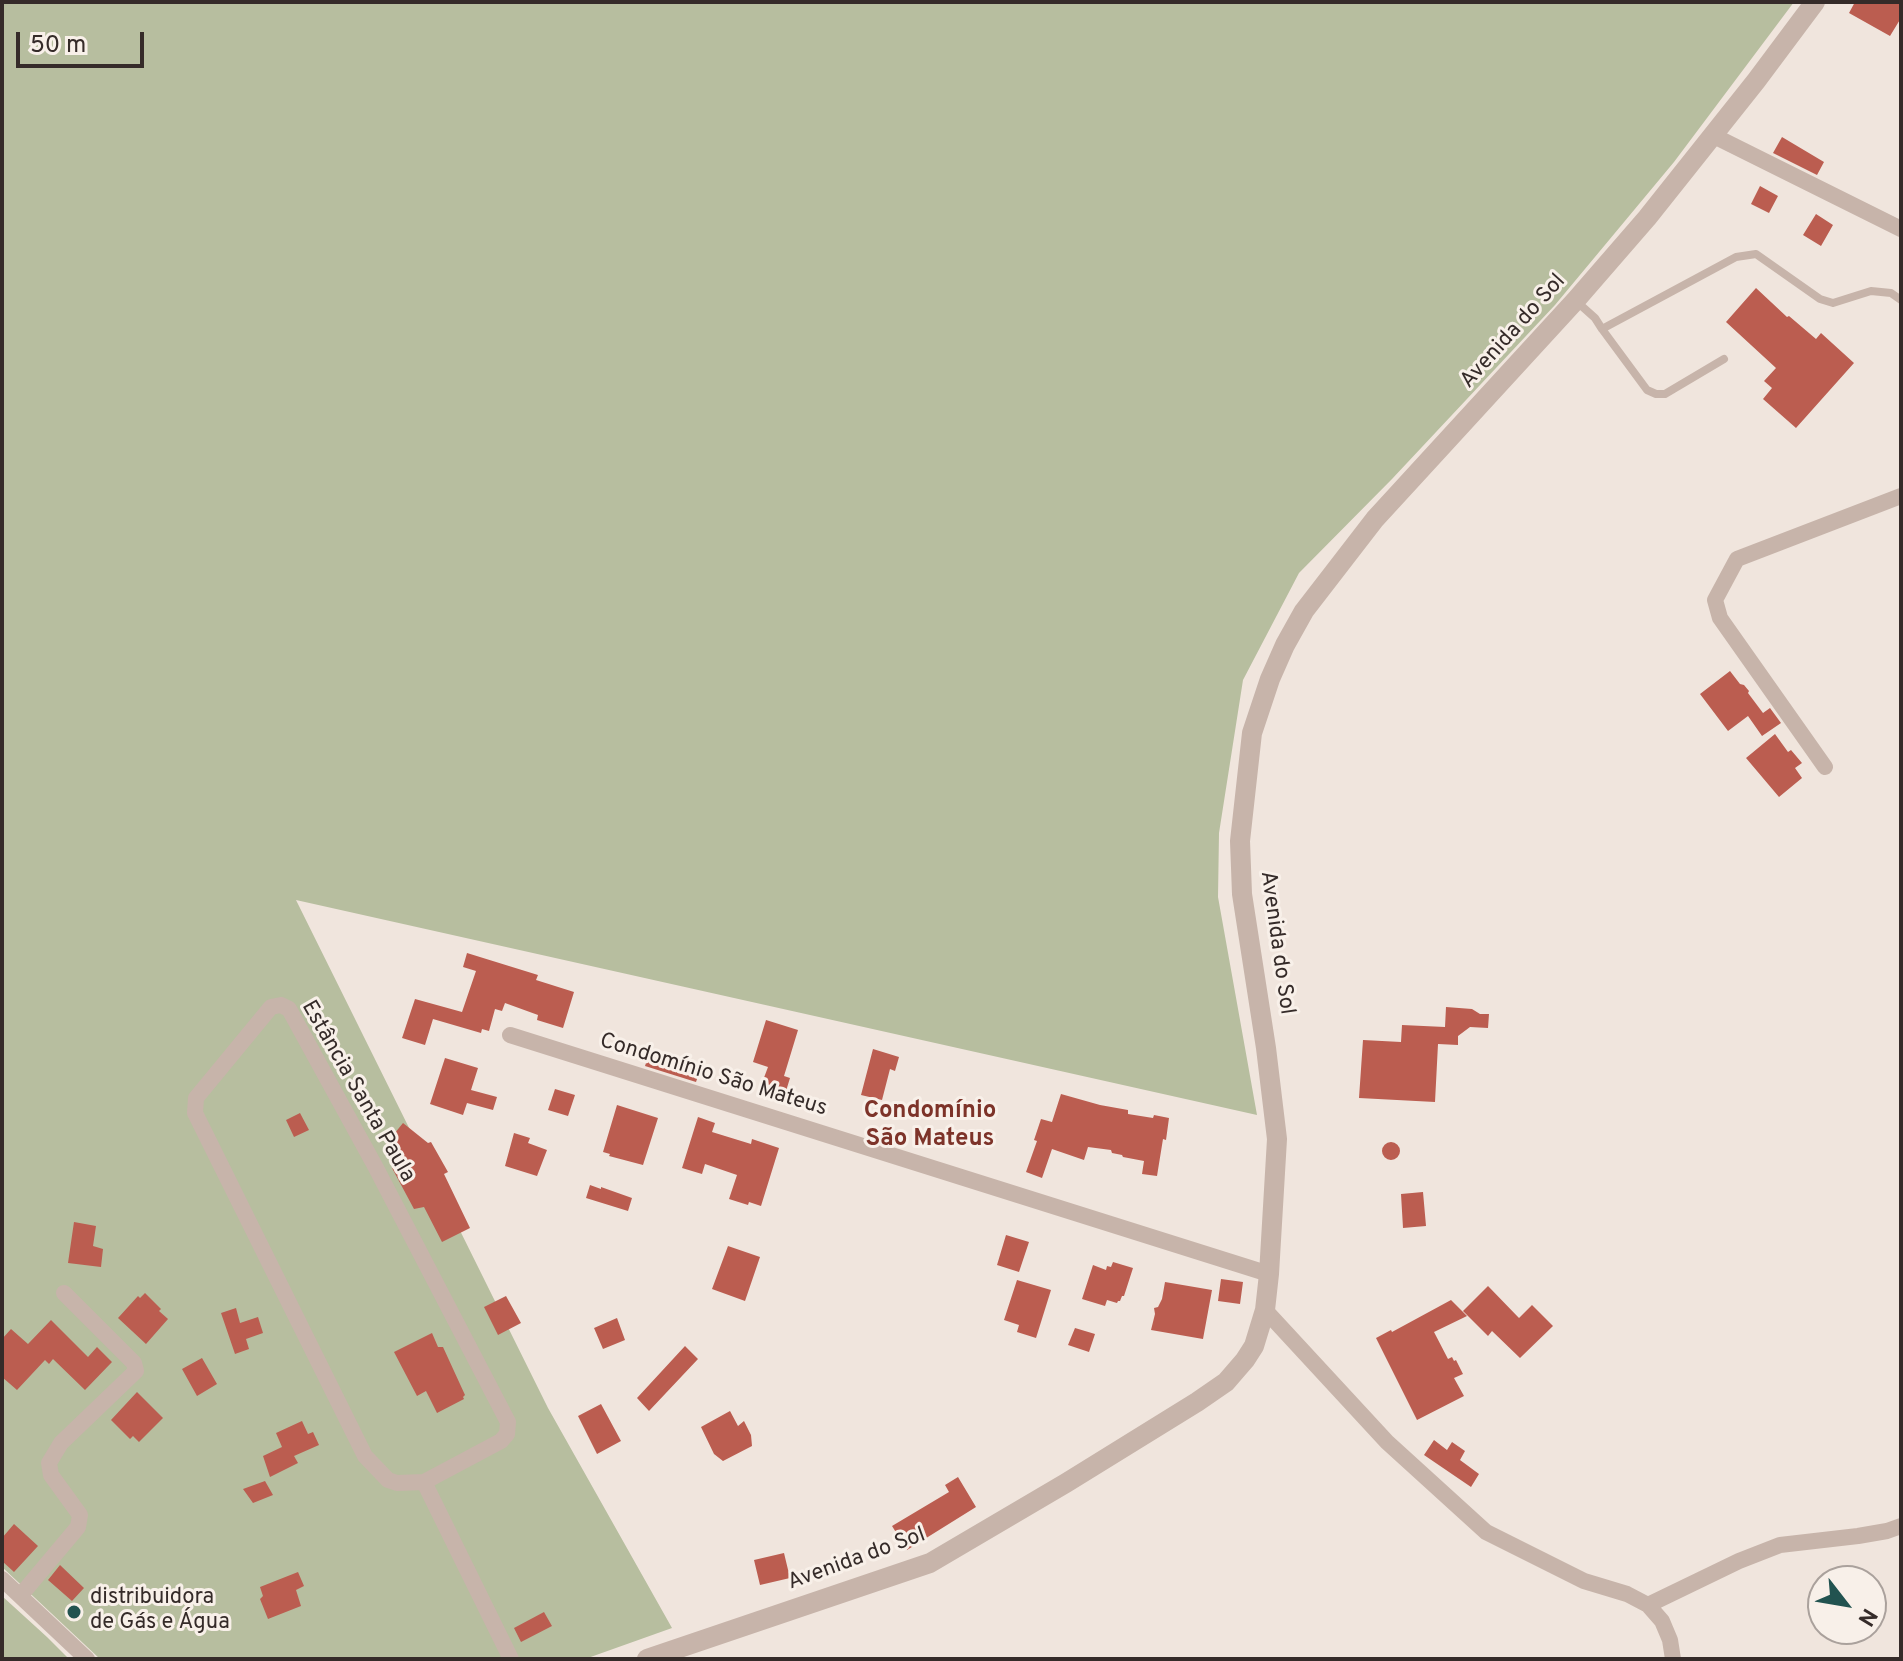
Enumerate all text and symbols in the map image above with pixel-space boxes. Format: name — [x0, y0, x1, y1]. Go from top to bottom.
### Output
scale bar — [20, 16, 148, 66]
text: 50 m — [30, 31, 86, 61]
street label: Avenida do Sol — [1456, 269, 1572, 395]
street label: Avenida do Sol — [1253, 869, 1299, 1017]
street label: Estância Santa Paula — [294, 997, 420, 1187]
street label: Condomínio São Mateus — [596, 1029, 830, 1123]
district label: Condomínio São Mateus — [864, 1098, 996, 1154]
street label: Avenida do Sol — [784, 1523, 930, 1597]
north arrow — [1807, 1565, 1887, 1645]
place label: distribuidora de Gás e Água — [90, 1586, 230, 1638]
marker: distribuidora de Gás e Água — [65, 1603, 83, 1621]
text: N — [1851, 1603, 1882, 1630]

